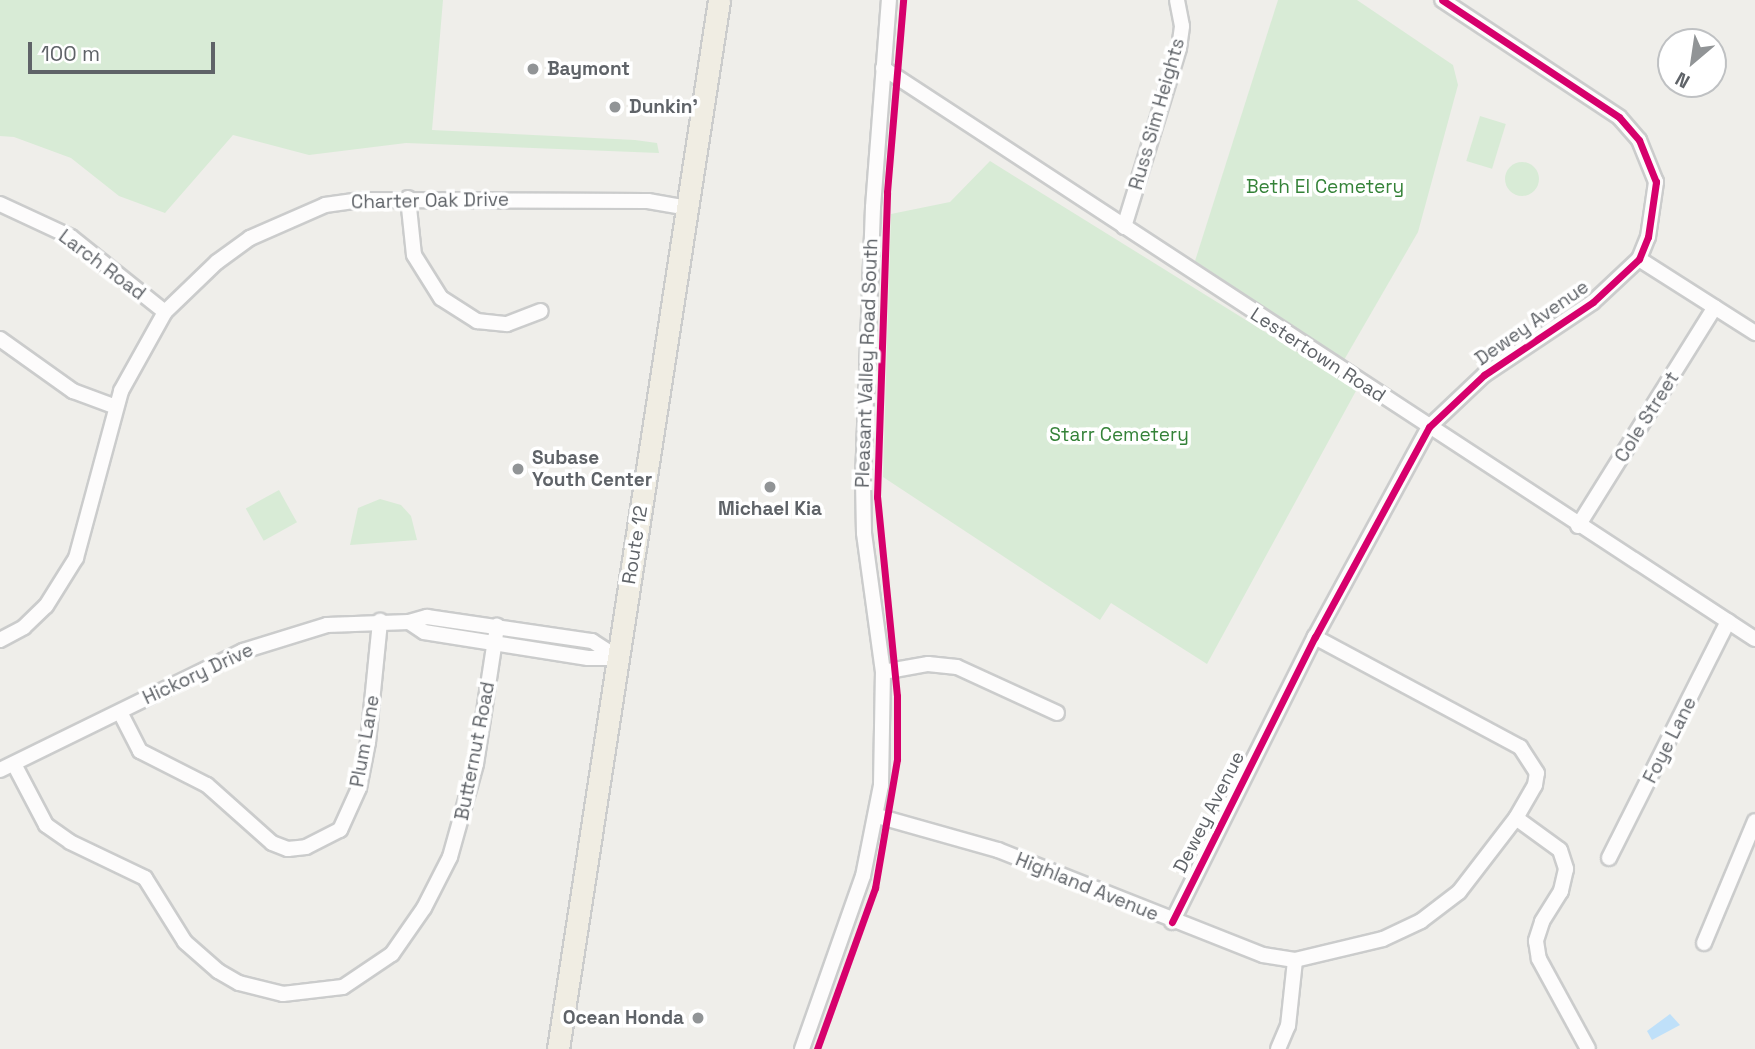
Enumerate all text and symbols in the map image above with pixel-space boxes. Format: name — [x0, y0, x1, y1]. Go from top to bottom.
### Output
scale bar — [32, 28, 219, 72]
north arrow — [1657, 28, 1727, 98]
street label: Russ Sim Heights — [1124, 36, 1190, 192]
text: 100 m — [41, 40, 100, 67]
place label: Baymont — [547, 58, 630, 80]
marker: Baymont — [525, 61, 541, 77]
text: N — [1671, 66, 1694, 94]
place label: Dunkin' — [629, 96, 698, 118]
marker: Dunkin' — [607, 99, 623, 115]
park label: Beth El Cemetery — [1246, 176, 1404, 198]
street label: Charter Oak Drive — [351, 188, 509, 214]
street label: Larch Road — [54, 225, 150, 305]
street label: Pleasant Valley Road South — [851, 238, 883, 488]
street label: Dewey Avenue — [1471, 275, 1593, 371]
street label: Lestertown Road — [1246, 303, 1390, 407]
street label: Cole Street — [1610, 367, 1684, 467]
park label: Starr Cemetery — [1049, 424, 1189, 446]
place label: Subase Youth Center — [532, 447, 652, 491]
marker: Subase Youth Center — [510, 461, 526, 477]
marker: Michael Kia — [762, 479, 778, 495]
place label: Michael Kia — [718, 498, 822, 520]
street label: Route 12 — [618, 504, 652, 586]
street label: Hickory Drive — [139, 638, 257, 710]
street label: Butternut Road — [450, 680, 500, 822]
street label: Plum Lane — [346, 693, 384, 789]
street label: Foye Lane — [1639, 693, 1701, 787]
street label: Dewey Avenue — [1169, 747, 1249, 877]
street label: Highland Avenue — [1012, 848, 1162, 926]
place label: Ocean Honda — [563, 1007, 684, 1029]
marker: Ocean Honda — [690, 1010, 706, 1026]

